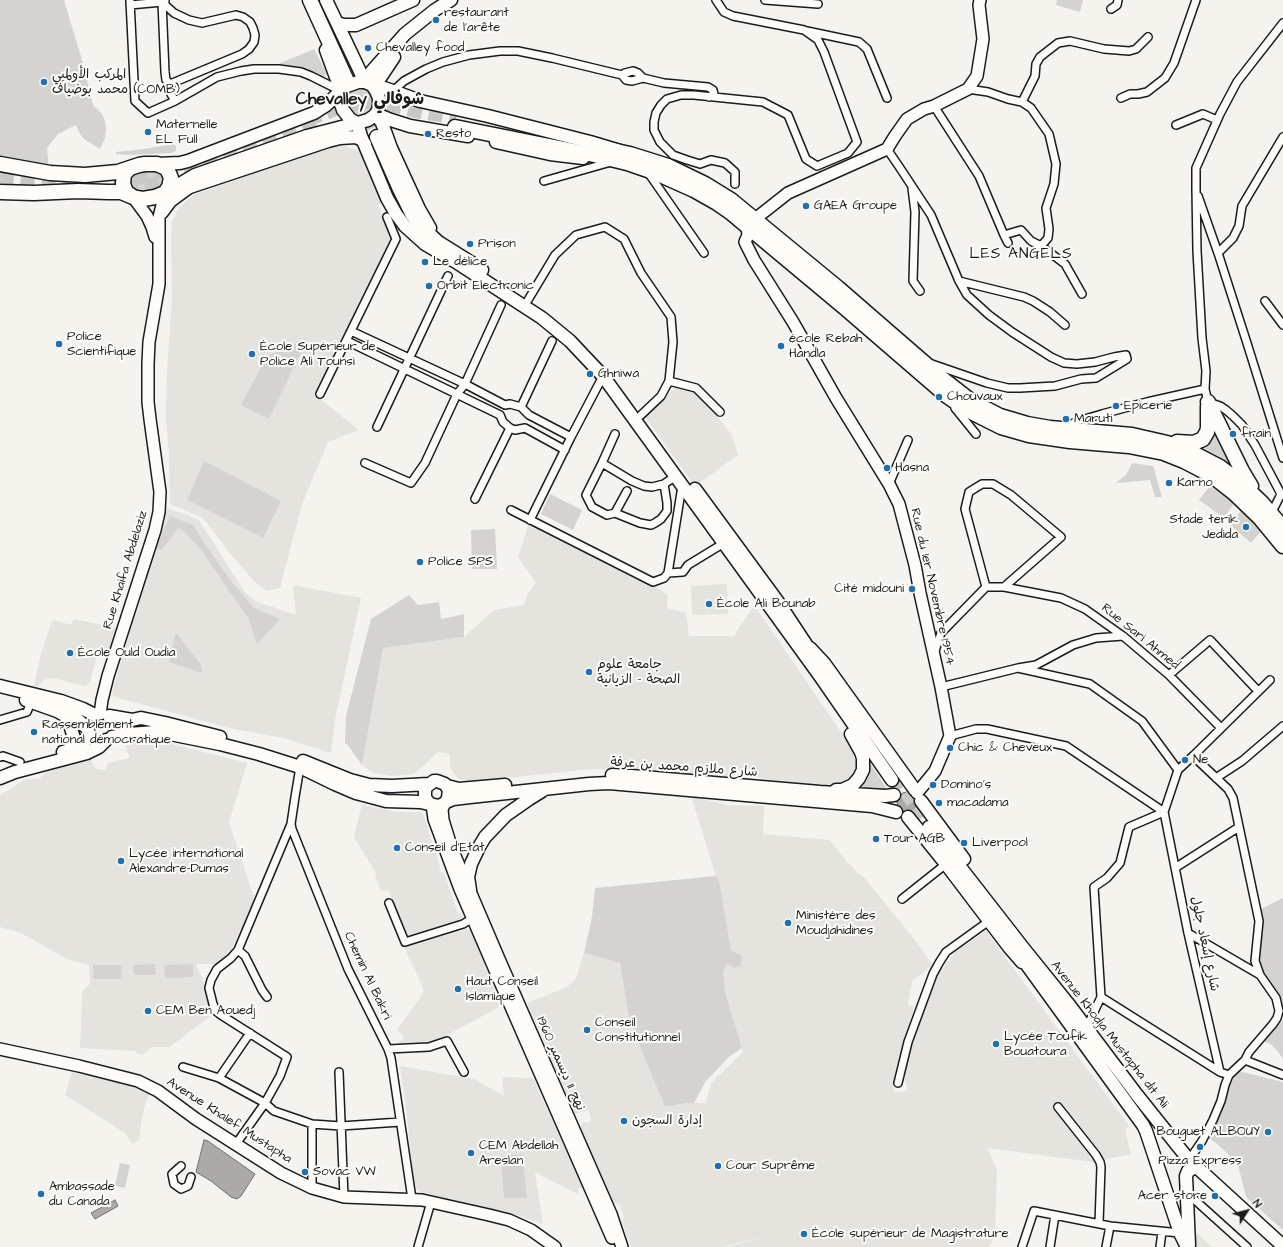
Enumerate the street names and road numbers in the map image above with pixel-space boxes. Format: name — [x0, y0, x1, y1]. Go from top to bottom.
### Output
street label: Rue du 1er Novembre 1954 — [906, 507, 958, 667]
street label: Rue Khaifa Abdelaziz — [101, 509, 151, 631]
street label: Rue Sari Ahmed — [1098, 601, 1182, 673]
street label: شارع ملازم محمد بن عرفة — [610, 755, 758, 781]
street label: شارع إسعاد جلول — [1186, 895, 1222, 993]
street label: Chemin Al Bakri — [340, 930, 394, 1022]
street label: Avenue Khodja Mustapha dit Ali — [1047, 958, 1171, 1112]
street label: نهج 11 ديسمبر 1960 — [532, 1015, 588, 1113]
street label: Avenue Khalef Mustapha — [163, 1075, 295, 1167]

